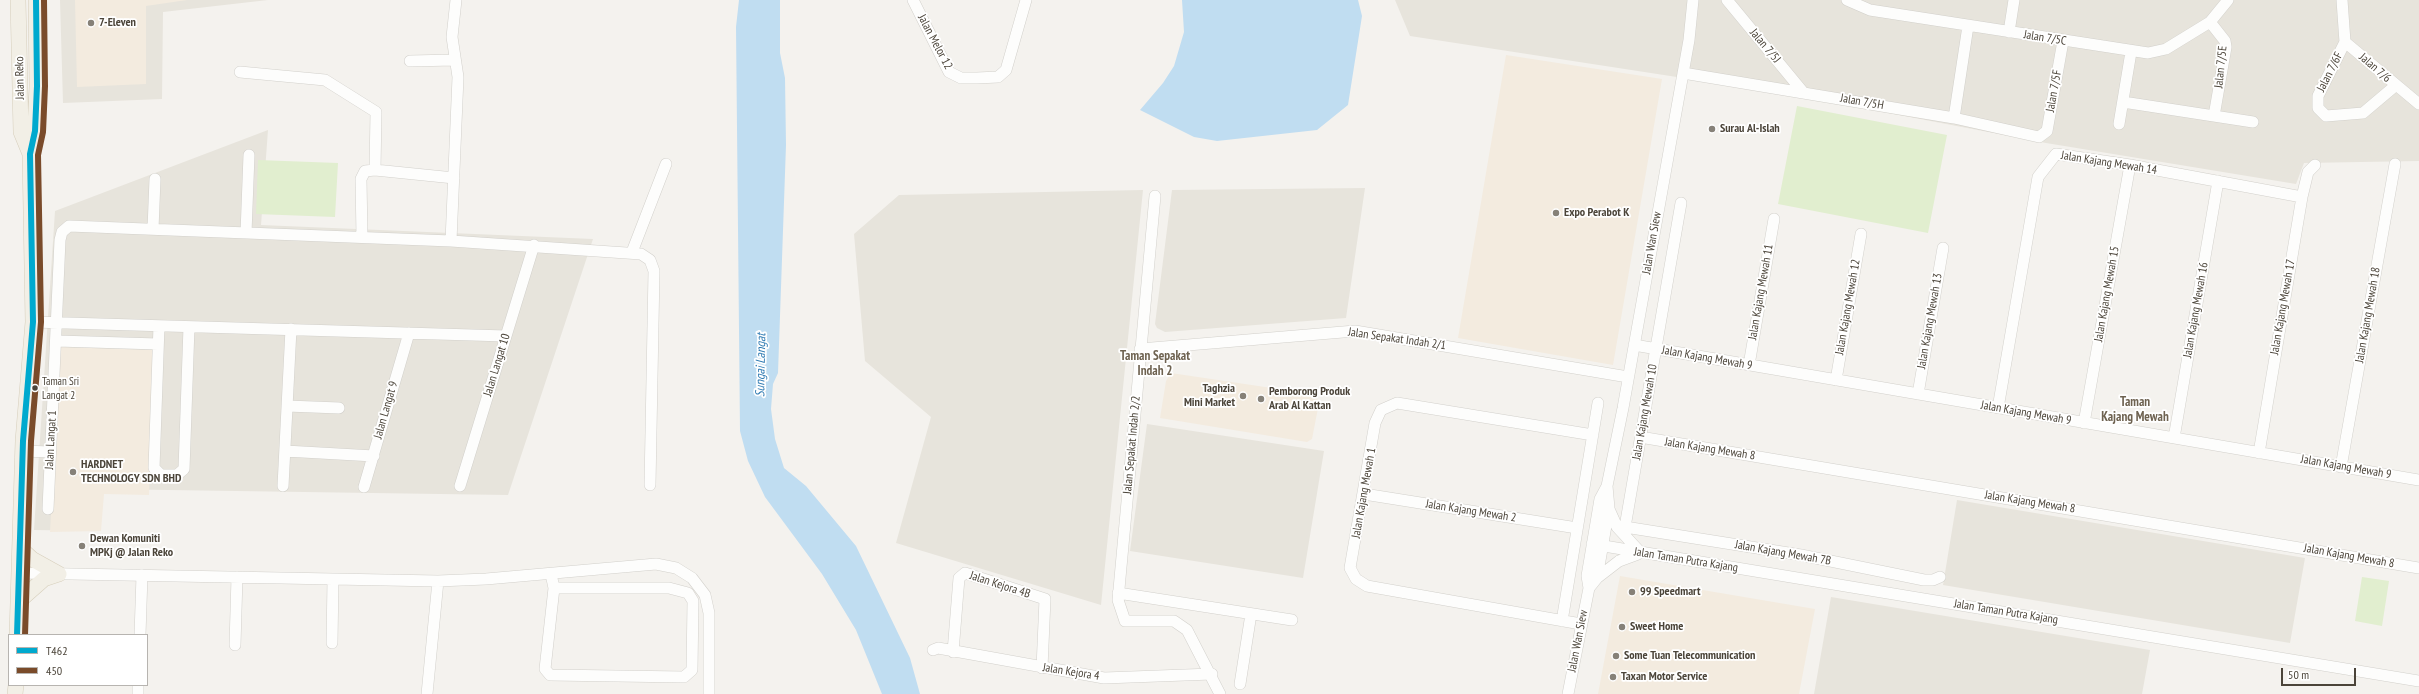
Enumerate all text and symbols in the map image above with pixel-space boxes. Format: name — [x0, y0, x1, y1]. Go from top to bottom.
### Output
street label: Jalan Melor 12 — [914, 12, 956, 72]
place label: 7-Eleven — [99, 16, 136, 30]
marker: 7-Eleven — [86, 18, 96, 28]
street label: Jalan 7/5J — [1747, 26, 1783, 66]
street label: Jalan 7/5C — [2023, 28, 2067, 48]
street label: Jalan 7/5E — [2212, 45, 2230, 89]
street label: Jalan 7/6F — [2314, 50, 2346, 94]
street label: Jalan 7/6 — [2356, 50, 2394, 86]
street label: Jalan Reko — [12, 56, 28, 100]
street label: Jalan 7/5F — [2043, 69, 2065, 113]
street label: Jalan 7/5H — [1839, 91, 1885, 113]
place label: Surau Al-Islah — [1720, 122, 1780, 136]
marker: Surau Al-Islah — [1707, 124, 1717, 134]
street label: Jalan Kajang Mewah 14 — [2060, 148, 2158, 178]
place label: Expo Perabot K — [1564, 206, 1629, 220]
marker: Expo Perabot K — [1551, 208, 1561, 218]
street label: Jalan Wan Siew — [1639, 211, 1665, 275]
street label: Jalan Kajang Mewah 11 — [1745, 243, 1777, 341]
street label: Jalan Kajang Mewah 15 — [2091, 245, 2123, 343]
street label: Jalan Kajang Mewah 12 — [1832, 258, 1864, 356]
street label: Jalan Kajang Mewah 17 — [2267, 258, 2299, 356]
street label: Jalan Kajang Mewah 16 — [2180, 261, 2212, 359]
street label: Jalan Kajang Mewah 18 — [2352, 266, 2384, 364]
street label: Jalan Kajang Mewah 13 — [1914, 272, 1946, 370]
street label: Jalan Sepakat Indah 2/1 — [1347, 325, 1447, 353]
street label: Jalan Langat 10 — [481, 332, 513, 398]
water label: Sungai Langat — [753, 333, 769, 397]
street label: Jalan Kajang Mewah 9 — [1661, 343, 1753, 373]
district label: Taman Sepakat Indah 2 — [1120, 348, 1190, 379]
street label: Jalan Kajang Mewah 10 — [1629, 363, 1661, 461]
place label: Taman Sri Langat 2 — [42, 375, 79, 401]
street label: Jalan Langat 9 — [371, 380, 401, 440]
place label: Taghzia Mini Market — [1184, 382, 1235, 410]
marker: Taman Sri Langat 2 — [30, 383, 40, 393]
place label: Pemborong Produk Arab Al Kattan — [1269, 385, 1350, 413]
marker: Taghzia Mini Market — [1238, 391, 1248, 401]
marker: Pemborong Produk Arab Al Kattan — [1256, 394, 1266, 404]
district label: Taman Kajang Mewah — [2101, 394, 2169, 425]
street label: Jalan Sepakat Indah 2/2 — [1121, 395, 1143, 495]
street label: Jalan Kajang Mewah 9 — [1980, 398, 2072, 428]
street label: Jalan Langat 1 — [42, 410, 60, 470]
street label: Jalan Kajang Mewah 8 — [1664, 435, 1756, 463]
street label: Jalan Kajang Mewah 1 — [1349, 447, 1379, 539]
street label: Jalan Kajang Mewah 9 — [2300, 452, 2392, 482]
place label: HARDNET TECHNOLOGY SDN BHD — [81, 458, 181, 486]
marker: HARDNET TECHNOLOGY SDN BHD — [68, 467, 78, 477]
street label: Jalan Kajang Mewah 8 — [1984, 488, 2076, 516]
street label: Jalan Kajang Mewah 2 — [1425, 497, 1517, 525]
place label: Dewan Komuniti MPKj @ Jalan Reko — [90, 532, 173, 560]
street label: Jalan Kajang Mewah 7B — [1734, 537, 1832, 569]
marker: Dewan Komuniti MPKj @ Jalan Reko — [77, 541, 87, 551]
street label: Jalan Kajang Mewah 8 — [2303, 541, 2395, 571]
street label: Jalan Taman Putra Kajang — [1633, 545, 1739, 575]
street label: Jalan Kejora 4B — [968, 568, 1032, 602]
place label: 99 Speedmart — [1640, 585, 1700, 599]
marker: 99 Speedmart — [1627, 587, 1637, 597]
street label: Jalan Taman Putra Kajang — [1953, 597, 2059, 627]
street label: Jalan Wan Siew — [1565, 609, 1591, 673]
place label: Sweet Home — [1630, 620, 1683, 634]
marker: Sweet Home — [1617, 622, 1627, 632]
legend — [8, 634, 148, 686]
text: T462 — [46, 643, 68, 658]
place label: Some Tuan Telecommunication — [1624, 649, 1755, 663]
marker: Some Tuan Telecommunication — [1611, 651, 1621, 661]
street label: Jalan Kejora 4 — [1042, 660, 1100, 684]
scale bar — [2283, 660, 2358, 686]
text: 450 — [46, 663, 62, 678]
text: 50 m — [2288, 667, 2309, 682]
place label: Taxan Motor Service — [1621, 670, 1707, 684]
marker: Taxan Motor Service — [1608, 672, 1618, 682]

